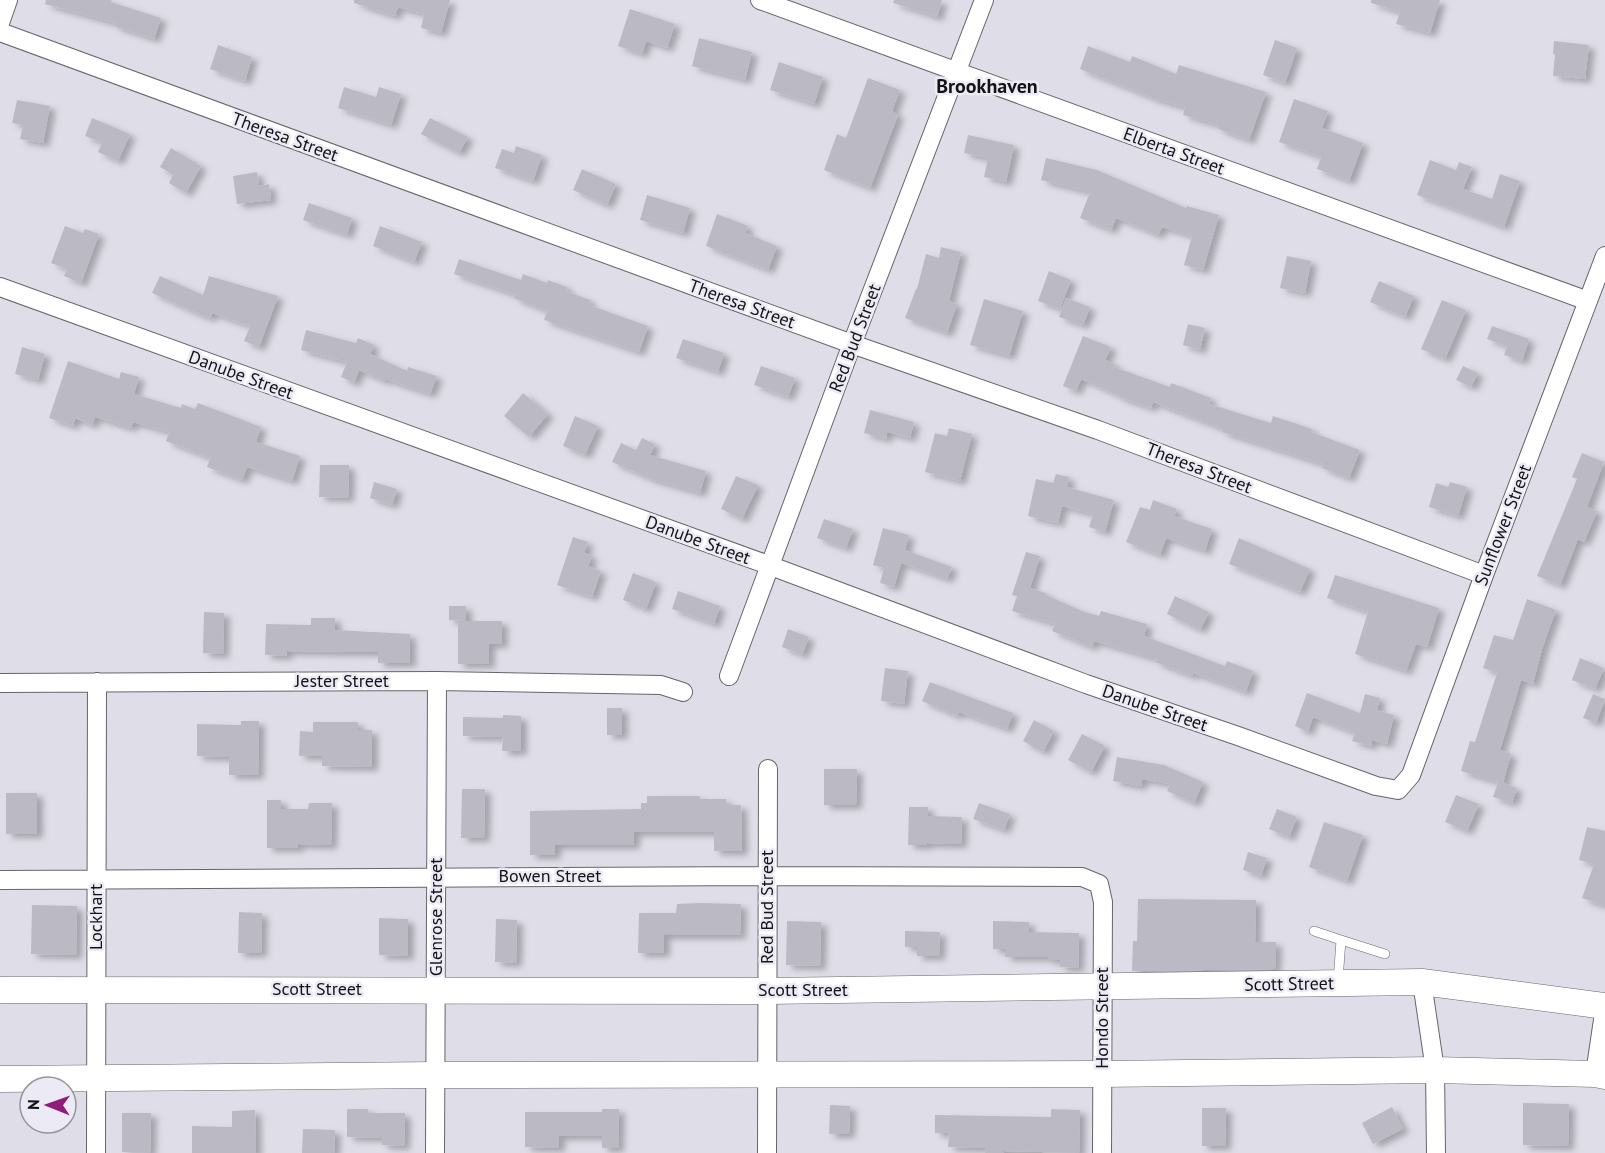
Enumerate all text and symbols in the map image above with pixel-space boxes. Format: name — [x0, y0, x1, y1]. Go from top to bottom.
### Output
district label: Brookhaven — [936, 73, 1038, 99]
street label: Theresa Street — [229, 107, 342, 166]
street label: Elberta Street — [1120, 122, 1228, 180]
street label: Theresa Street — [686, 274, 799, 333]
street label: Red Bud Street — [823, 280, 886, 395]
street label: Danube Street — [186, 345, 297, 404]
street label: Theresa Street — [1143, 437, 1255, 498]
street label: Sunflower Street — [1469, 461, 1536, 589]
street label: Danube Street — [643, 510, 754, 569]
street label: Jester Street — [294, 669, 389, 692]
street label: Danube Street — [1099, 679, 1211, 736]
street label: Red Bud Street — [755, 850, 778, 964]
street label: Glenrose Street — [424, 858, 447, 976]
street label: Bowen Street — [499, 864, 601, 887]
street label: Lockhart — [84, 884, 107, 950]
street label: Hondo Street — [1090, 967, 1113, 1069]
street label: Scott Street — [1244, 971, 1334, 996]
street label: Scott Street — [272, 977, 362, 1000]
street label: Scott Street — [758, 978, 848, 1001]
north arrow — [18, 1075, 78, 1135]
text: N — [23, 1099, 43, 1110]

